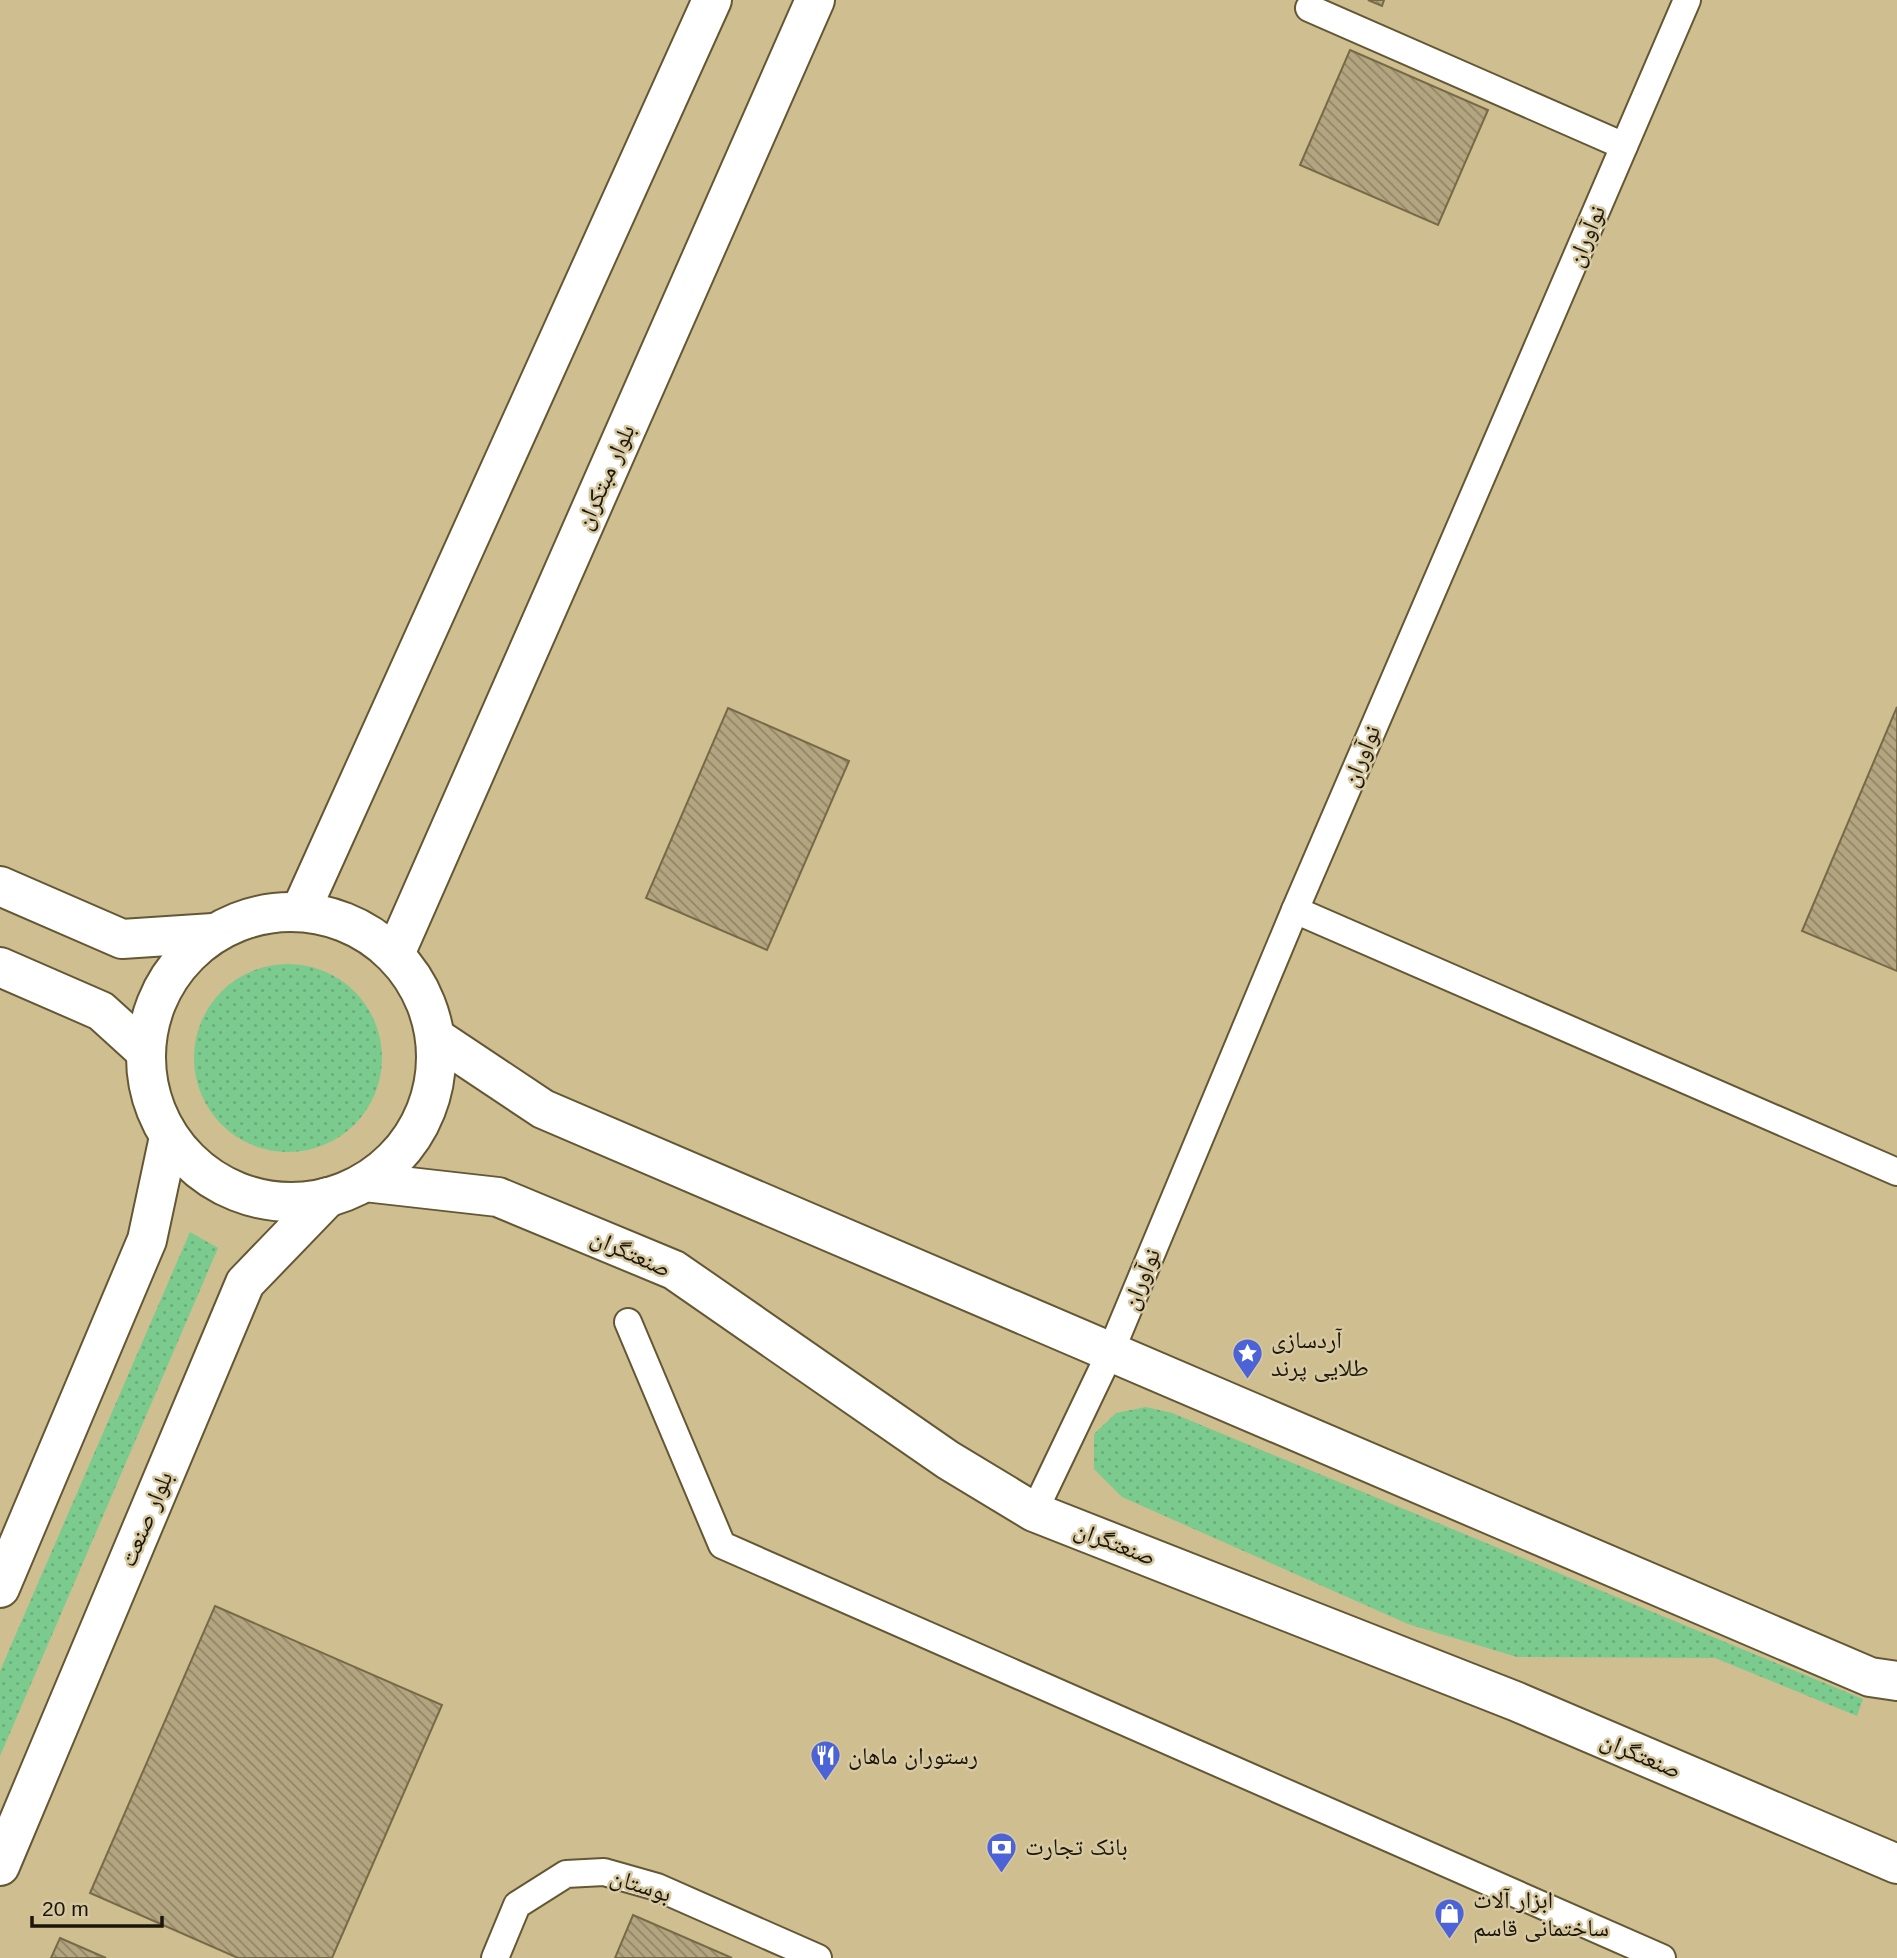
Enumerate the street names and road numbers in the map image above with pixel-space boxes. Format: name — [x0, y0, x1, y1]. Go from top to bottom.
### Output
street label: نوآوران — [1561, 201, 1611, 271]
street label: بلوار مبتکران — [569, 420, 641, 534]
street label: نوآوران — [1336, 721, 1386, 791]
street label: صنعتگران — [587, 1223, 675, 1283]
street label: نوآوران — [1116, 1244, 1166, 1314]
street label: بلوار صنعت — [113, 1467, 178, 1571]
street label: صنعتگران — [1070, 1515, 1160, 1571]
street label: صنعتگران — [1596, 1726, 1686, 1784]
street label: بوستان — [607, 1862, 675, 1908]

